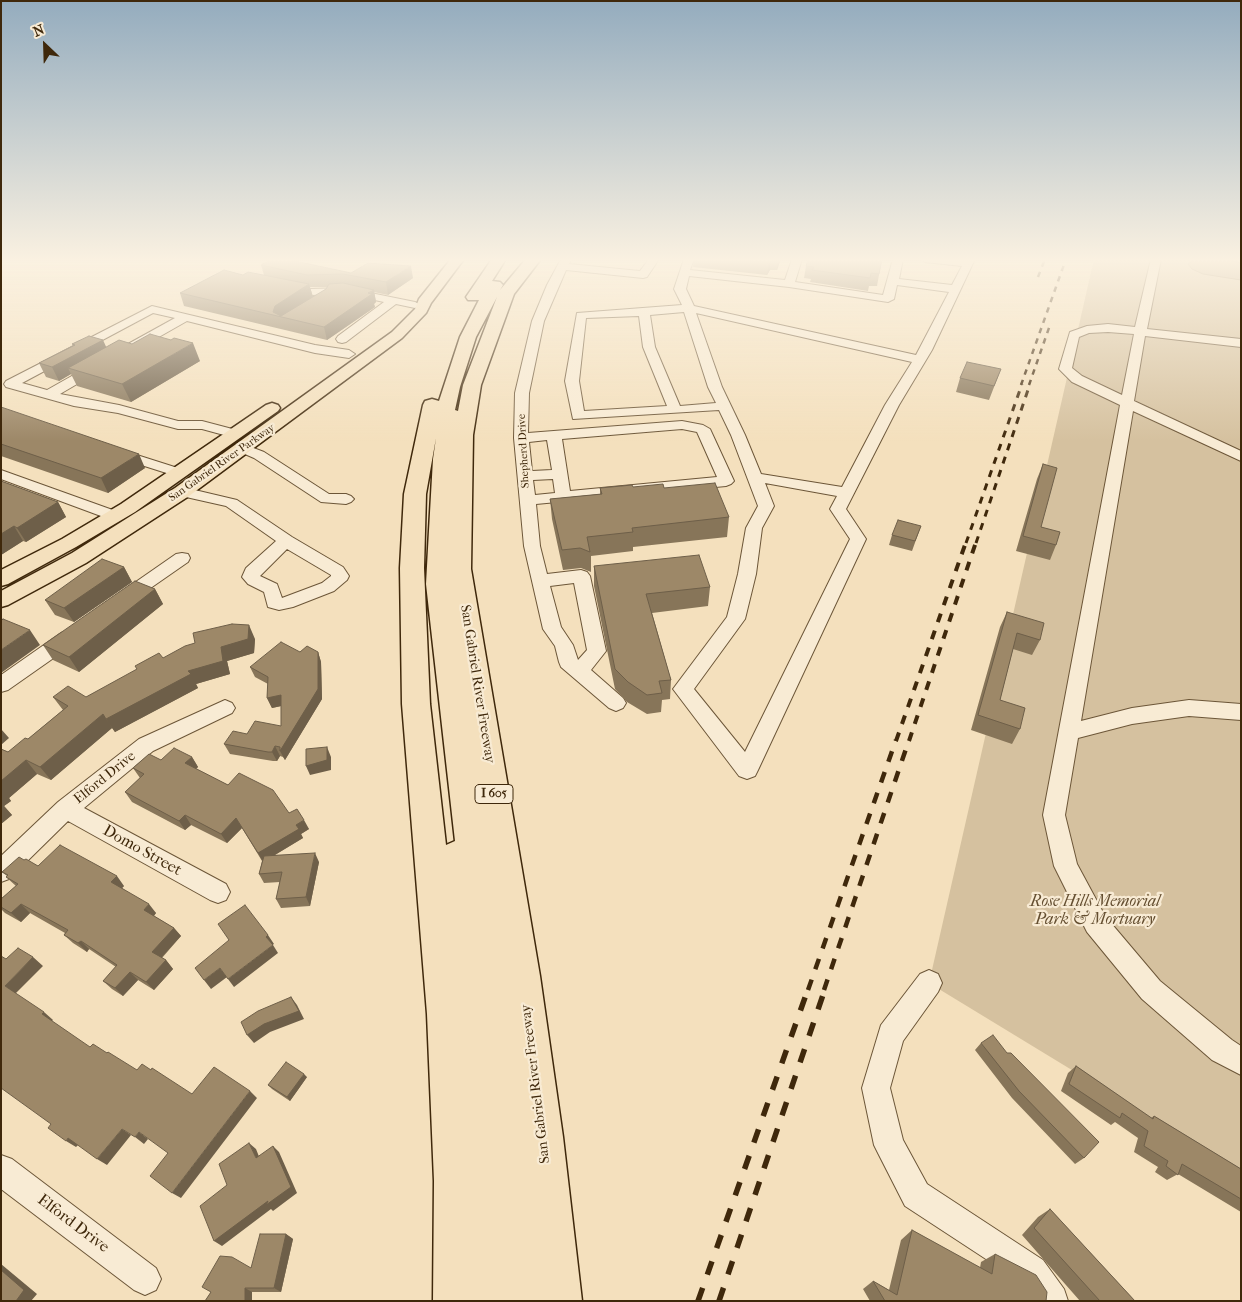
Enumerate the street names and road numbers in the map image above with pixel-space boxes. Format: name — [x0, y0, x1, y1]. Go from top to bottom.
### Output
street label: Shepherd Drive — [515, 413, 533, 489]
street label: San Gabriel River Parkway — [167, 421, 277, 505]
street label: San Gabriel River Freeway — [456, 604, 498, 764]
street label: Elford Drive — [71, 748, 139, 808]
road number: I 605 — [475, 784, 513, 804]
street label: Domo Street — [99, 821, 185, 881]
street label: San Gabriel River Freeway — [518, 1004, 554, 1164]
street label: Elford Drive — [33, 1191, 113, 1257]

